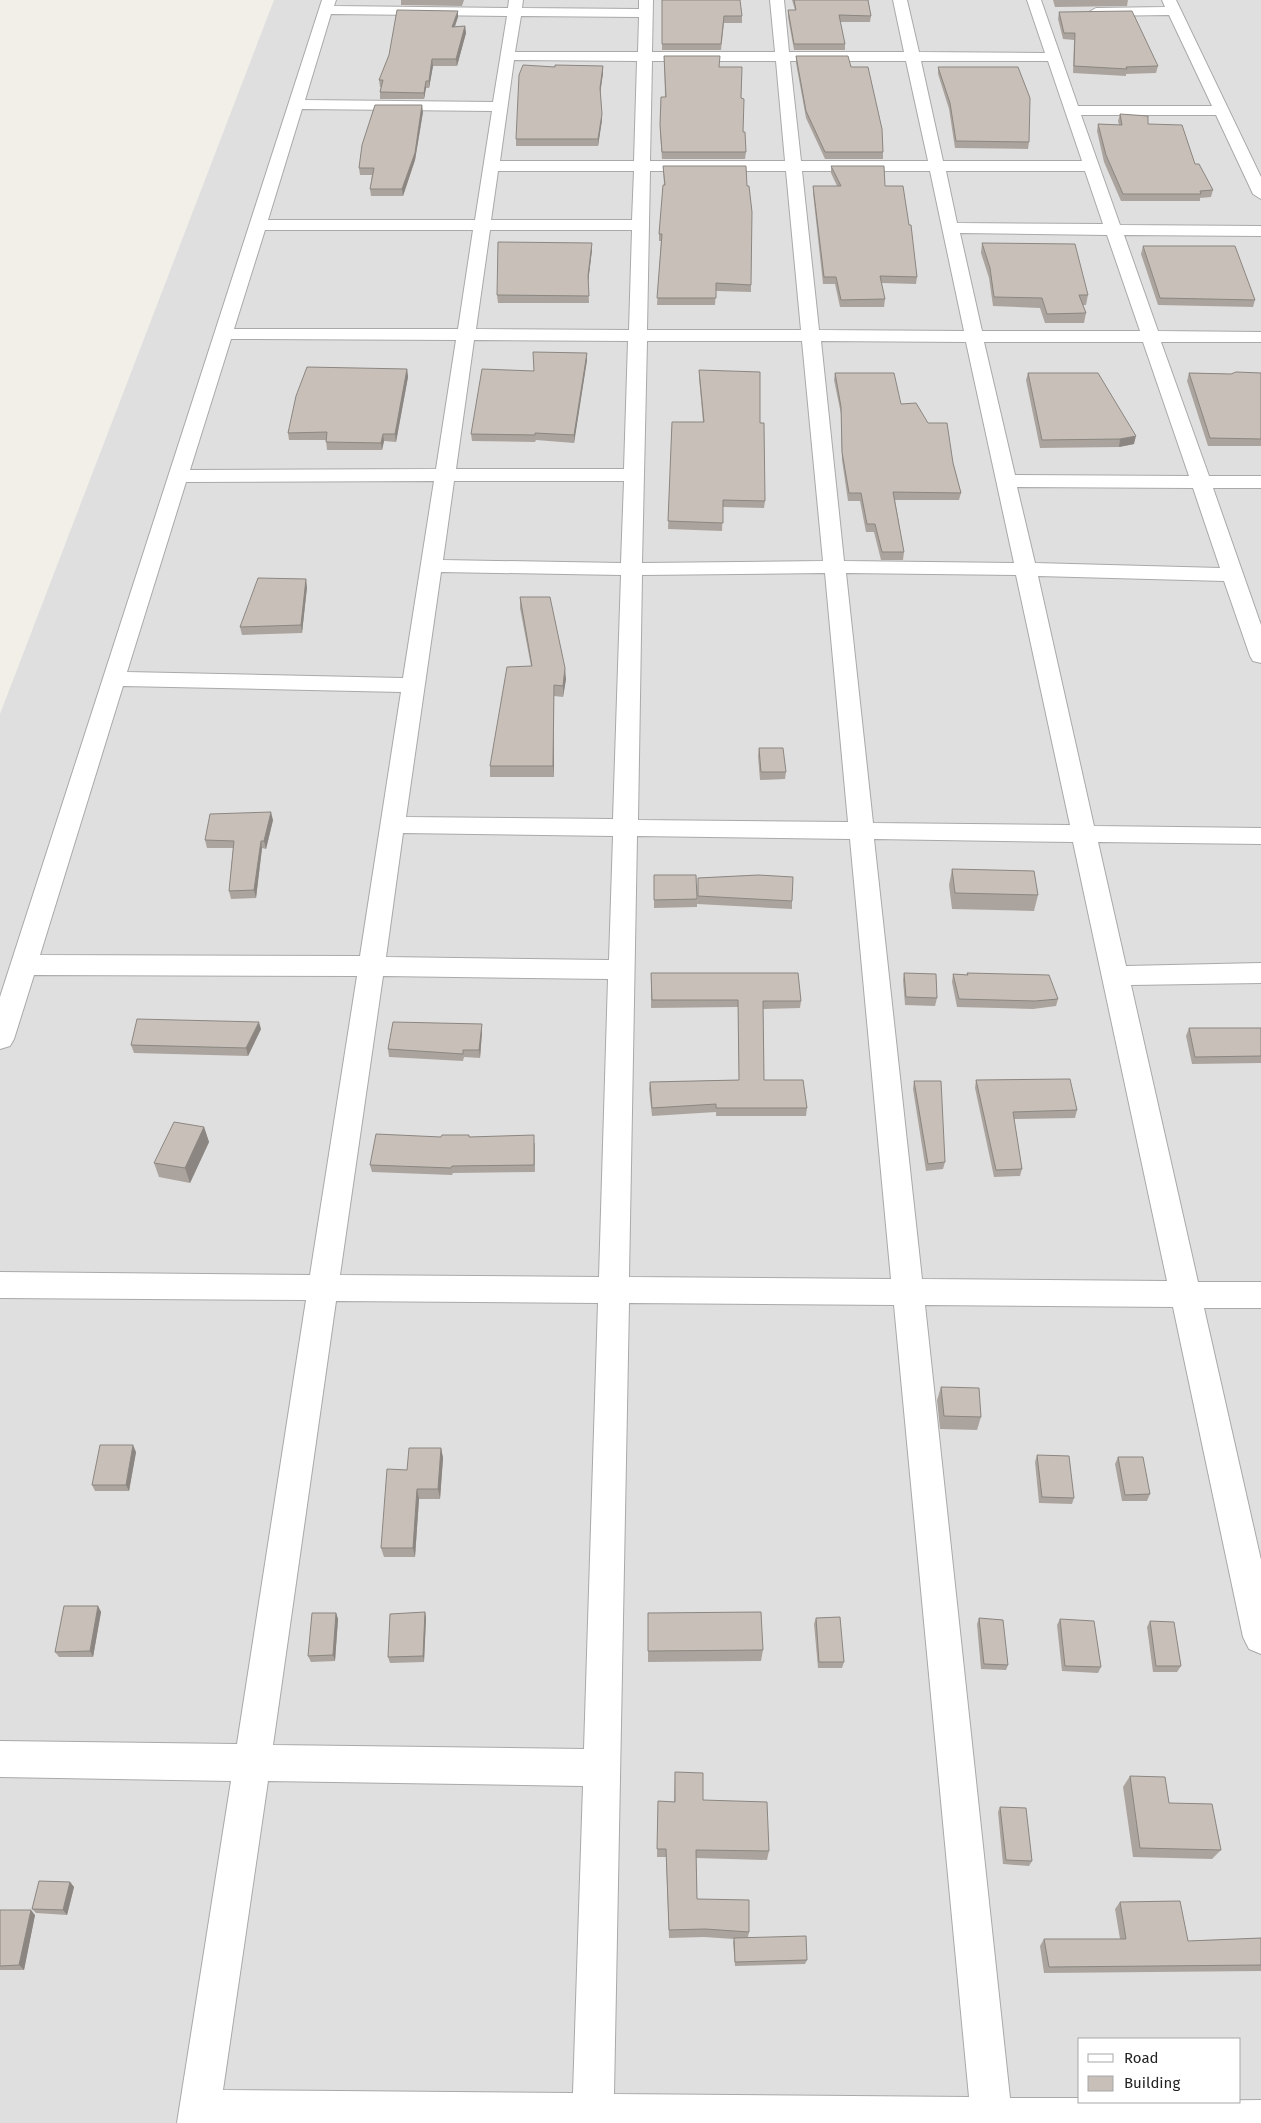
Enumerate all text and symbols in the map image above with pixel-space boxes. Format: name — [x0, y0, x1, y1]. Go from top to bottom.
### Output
legend — [1078, 2038, 1241, 2103]
text: Road — [1124, 2049, 1159, 2067]
text: Building — [1124, 2074, 1180, 2092]

